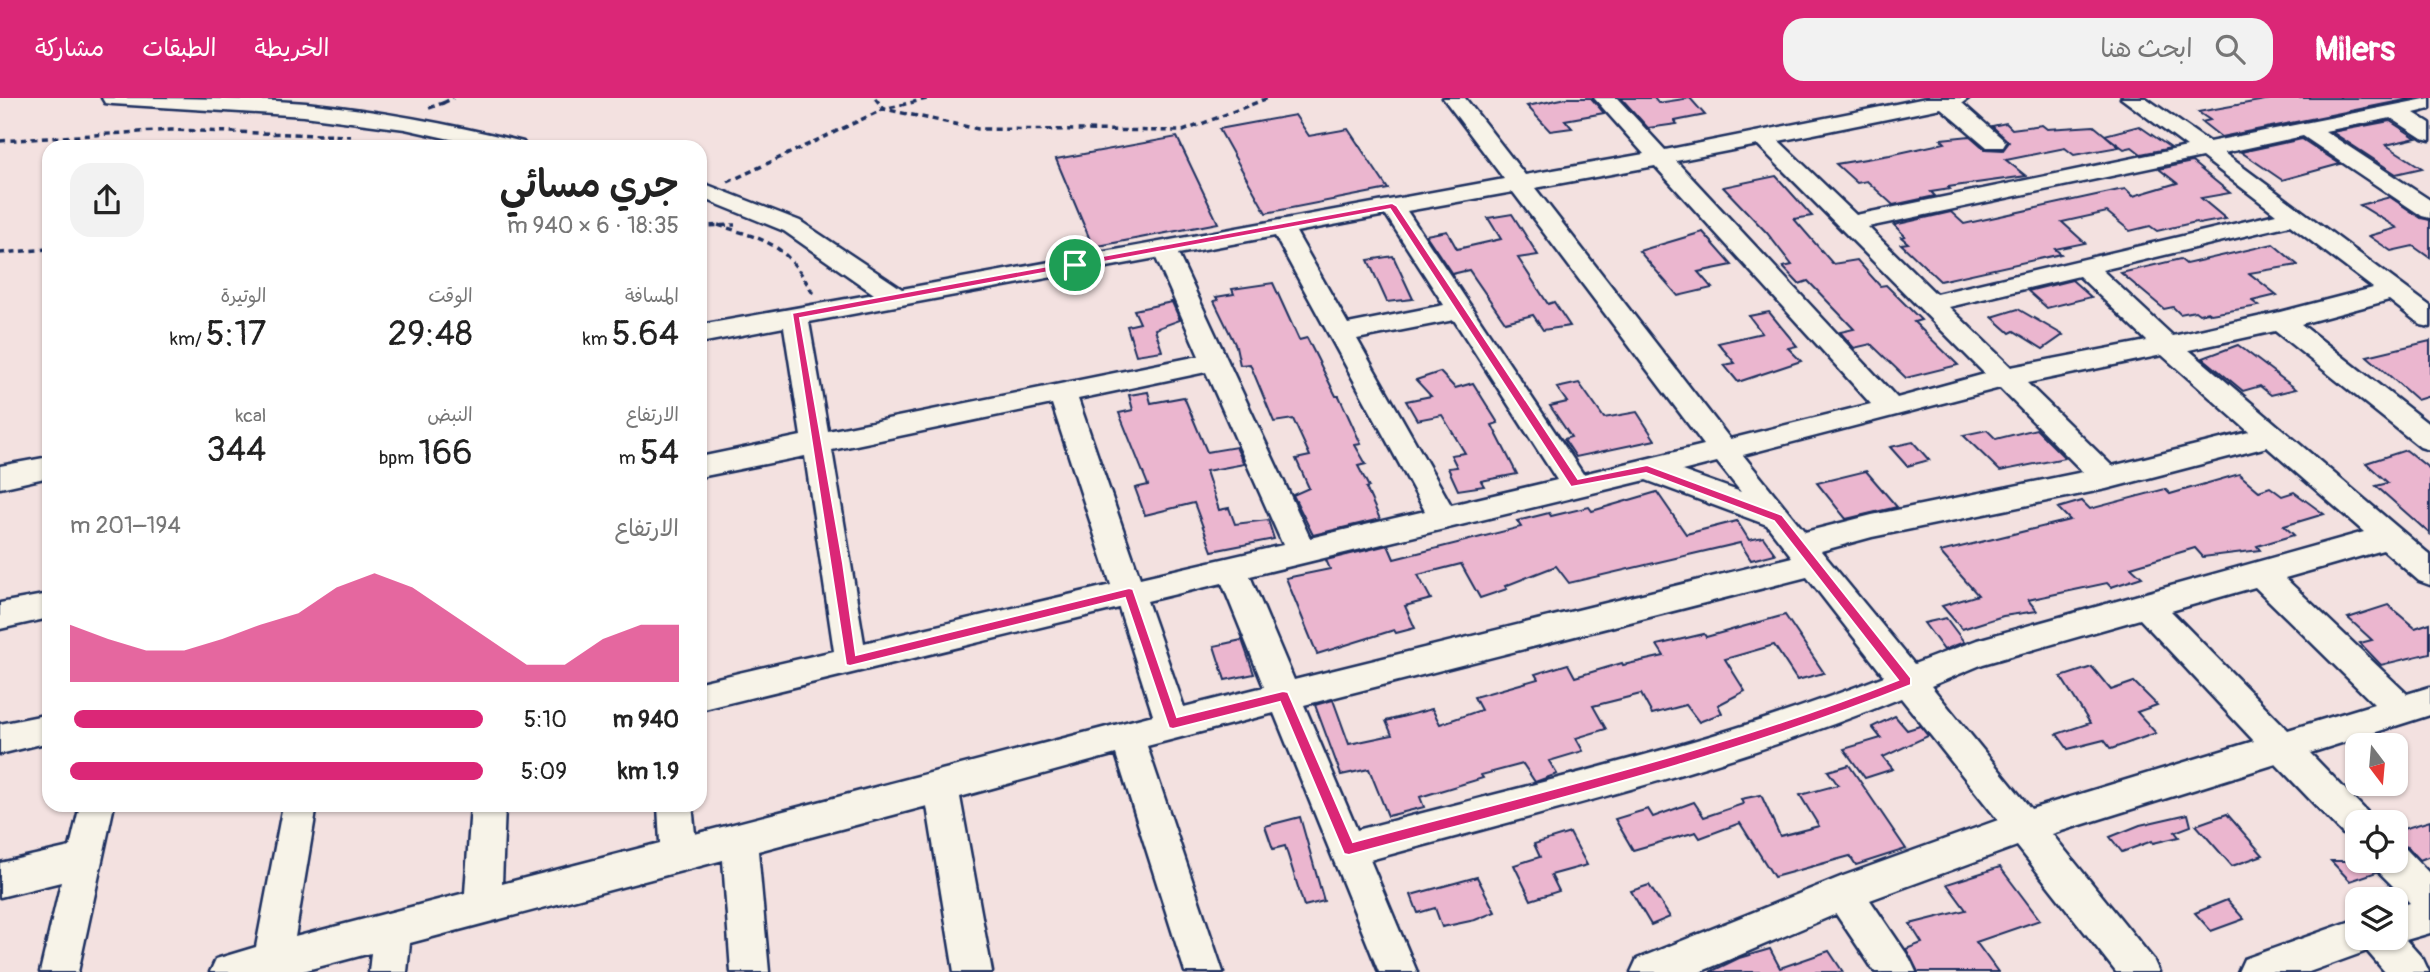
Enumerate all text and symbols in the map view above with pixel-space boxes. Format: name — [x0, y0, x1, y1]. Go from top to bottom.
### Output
search box — [1783, 18, 2273, 81]
text: Milers — [2315, 29, 2395, 70]
icon: search — [2211, 30, 2249, 68]
text: ابحث هنا — [2100, 33, 2193, 65]
text: مشاركة — [35, 34, 104, 63]
text: الطبقات — [142, 34, 217, 63]
text: الخريطة — [255, 34, 329, 63]
text: جري مسائي — [500, 161, 679, 209]
button: share — [70, 163, 144, 237]
text: 18:35 · 6 × 940 m — [507, 211, 679, 240]
pin — [1045, 235, 1105, 295]
icon: arrive — [1056, 246, 1094, 284]
text: الوتيرة — [220, 284, 266, 308]
text: الوقت — [428, 284, 473, 308]
text: المسافة — [625, 284, 679, 308]
text: 5:17 — [206, 312, 266, 356]
text: 29:48 — [388, 312, 473, 356]
text: 5.64 — [612, 312, 679, 356]
text: /km — [170, 327, 206, 351]
text: km — [583, 327, 612, 351]
text: النبض — [427, 403, 473, 427]
text: الارتفاع — [626, 403, 679, 427]
text: kcal — [235, 404, 266, 428]
text: 344 — [206, 428, 266, 472]
text: 166 — [418, 431, 473, 475]
text: 54 — [640, 431, 679, 475]
text: bpm — [379, 446, 418, 470]
text: m — [619, 446, 640, 470]
text: 194–201 m — [70, 511, 181, 540]
text: الارتفاع — [615, 514, 679, 543]
text: 5:10 — [524, 705, 567, 734]
text: 940 m — [613, 705, 679, 734]
north arrow — [2345, 733, 2408, 796]
map controls — [2345, 733, 2408, 950]
text: 5:09 — [521, 757, 567, 786]
text: 1.9 km — [618, 757, 679, 786]
button: locate — [2345, 810, 2408, 873]
button: layers — [2345, 887, 2408, 950]

